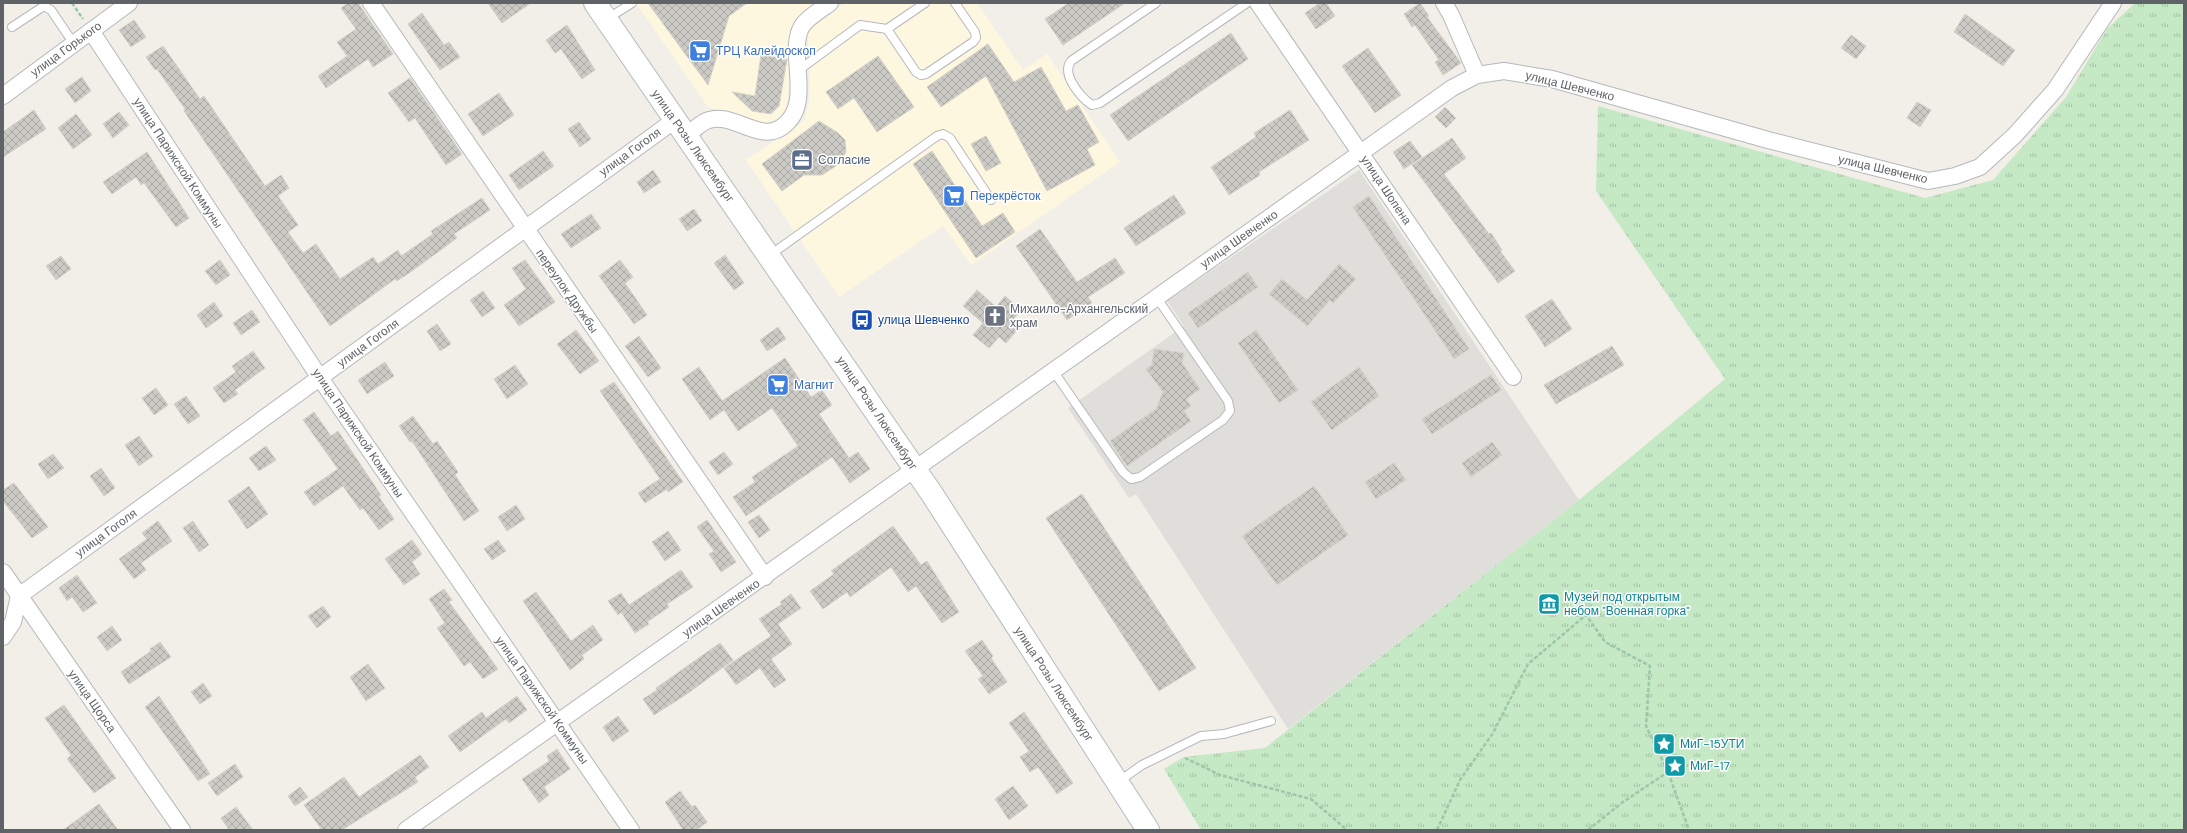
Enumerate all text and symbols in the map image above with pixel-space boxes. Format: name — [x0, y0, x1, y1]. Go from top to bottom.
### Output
street label: улица Горького — [27, 18, 105, 80]
supermarket icon: ТРЦ Калейдоскоп — [687, 38, 713, 64]
place label: ТРЦ Калейдоскоп — [716, 43, 816, 59]
street label: улица Шевченко — [1524, 67, 1617, 105]
street label: улица Розы Люксембург — [648, 86, 738, 206]
street label: улица Парижской Коммуны — [130, 95, 226, 231]
street label: улица Гоголя — [596, 124, 664, 180]
office icon: Согласие — [789, 147, 815, 173]
street label: улица Шевченко — [1837, 151, 1930, 187]
place label: Согласие — [818, 152, 871, 168]
street label: улица Шопена — [1357, 152, 1415, 228]
supermarket icon: Перекрёсток — [941, 183, 967, 209]
place label: Перекрёсток — [970, 188, 1041, 204]
street label: улица Шевченко — [1197, 206, 1281, 272]
street label: переулок Дружбы — [532, 246, 602, 336]
place label: Михаило-Архангельский храм — [1010, 301, 1148, 331]
church icon: Михаило-Архангельский храм — [982, 303, 1008, 329]
bus stop icon: улица Шевченко — [849, 307, 875, 333]
place label: улица Шевченко — [878, 312, 970, 328]
street label: улица Гоголя — [334, 315, 402, 371]
street label: улица Розы Люксембург — [833, 353, 921, 474]
street label: улица Парижской Коммуны — [309, 365, 407, 501]
supermarket icon: Магнит — [765, 372, 791, 398]
place label: Магнит — [794, 377, 835, 393]
street label: улица Гоголя — [72, 505, 140, 561]
street label: улица Шевченко — [679, 575, 763, 641]
place label: Музей под открытым небом "Военная горка" — [1564, 589, 1690, 619]
museum icon: Музей под открытым небом "Военная горка" — [1536, 591, 1562, 617]
street label: улица Розы Люксембург — [1011, 623, 1098, 745]
street label: улица Парижской Коммуны — [492, 633, 592, 767]
street label: улица Щорса — [64, 666, 120, 736]
place icon: МиГ-15УТИ — [1651, 731, 1677, 757]
place label: МиГ-15УТИ — [1680, 736, 1744, 752]
place icon: МиГ-17 — [1662, 753, 1688, 779]
place label: МиГ-17 — [1690, 758, 1730, 774]

